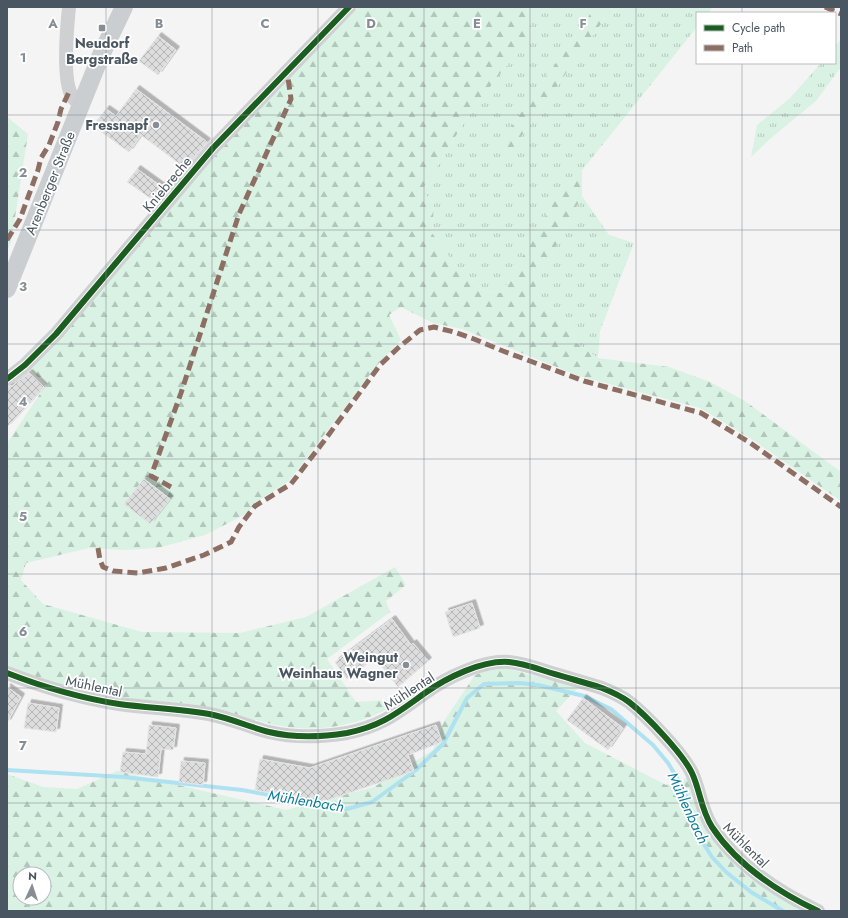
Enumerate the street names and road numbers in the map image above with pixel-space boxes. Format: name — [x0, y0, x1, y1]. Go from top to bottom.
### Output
street label: Arenberger Straße — [20, 128, 80, 238]
street label: Kniebreche — [138, 152, 196, 216]
street label: Mühlental — [380, 667, 438, 715]
street label: Mühlental — [64, 670, 124, 702]
street label: Mühlental — [719, 818, 773, 872]

